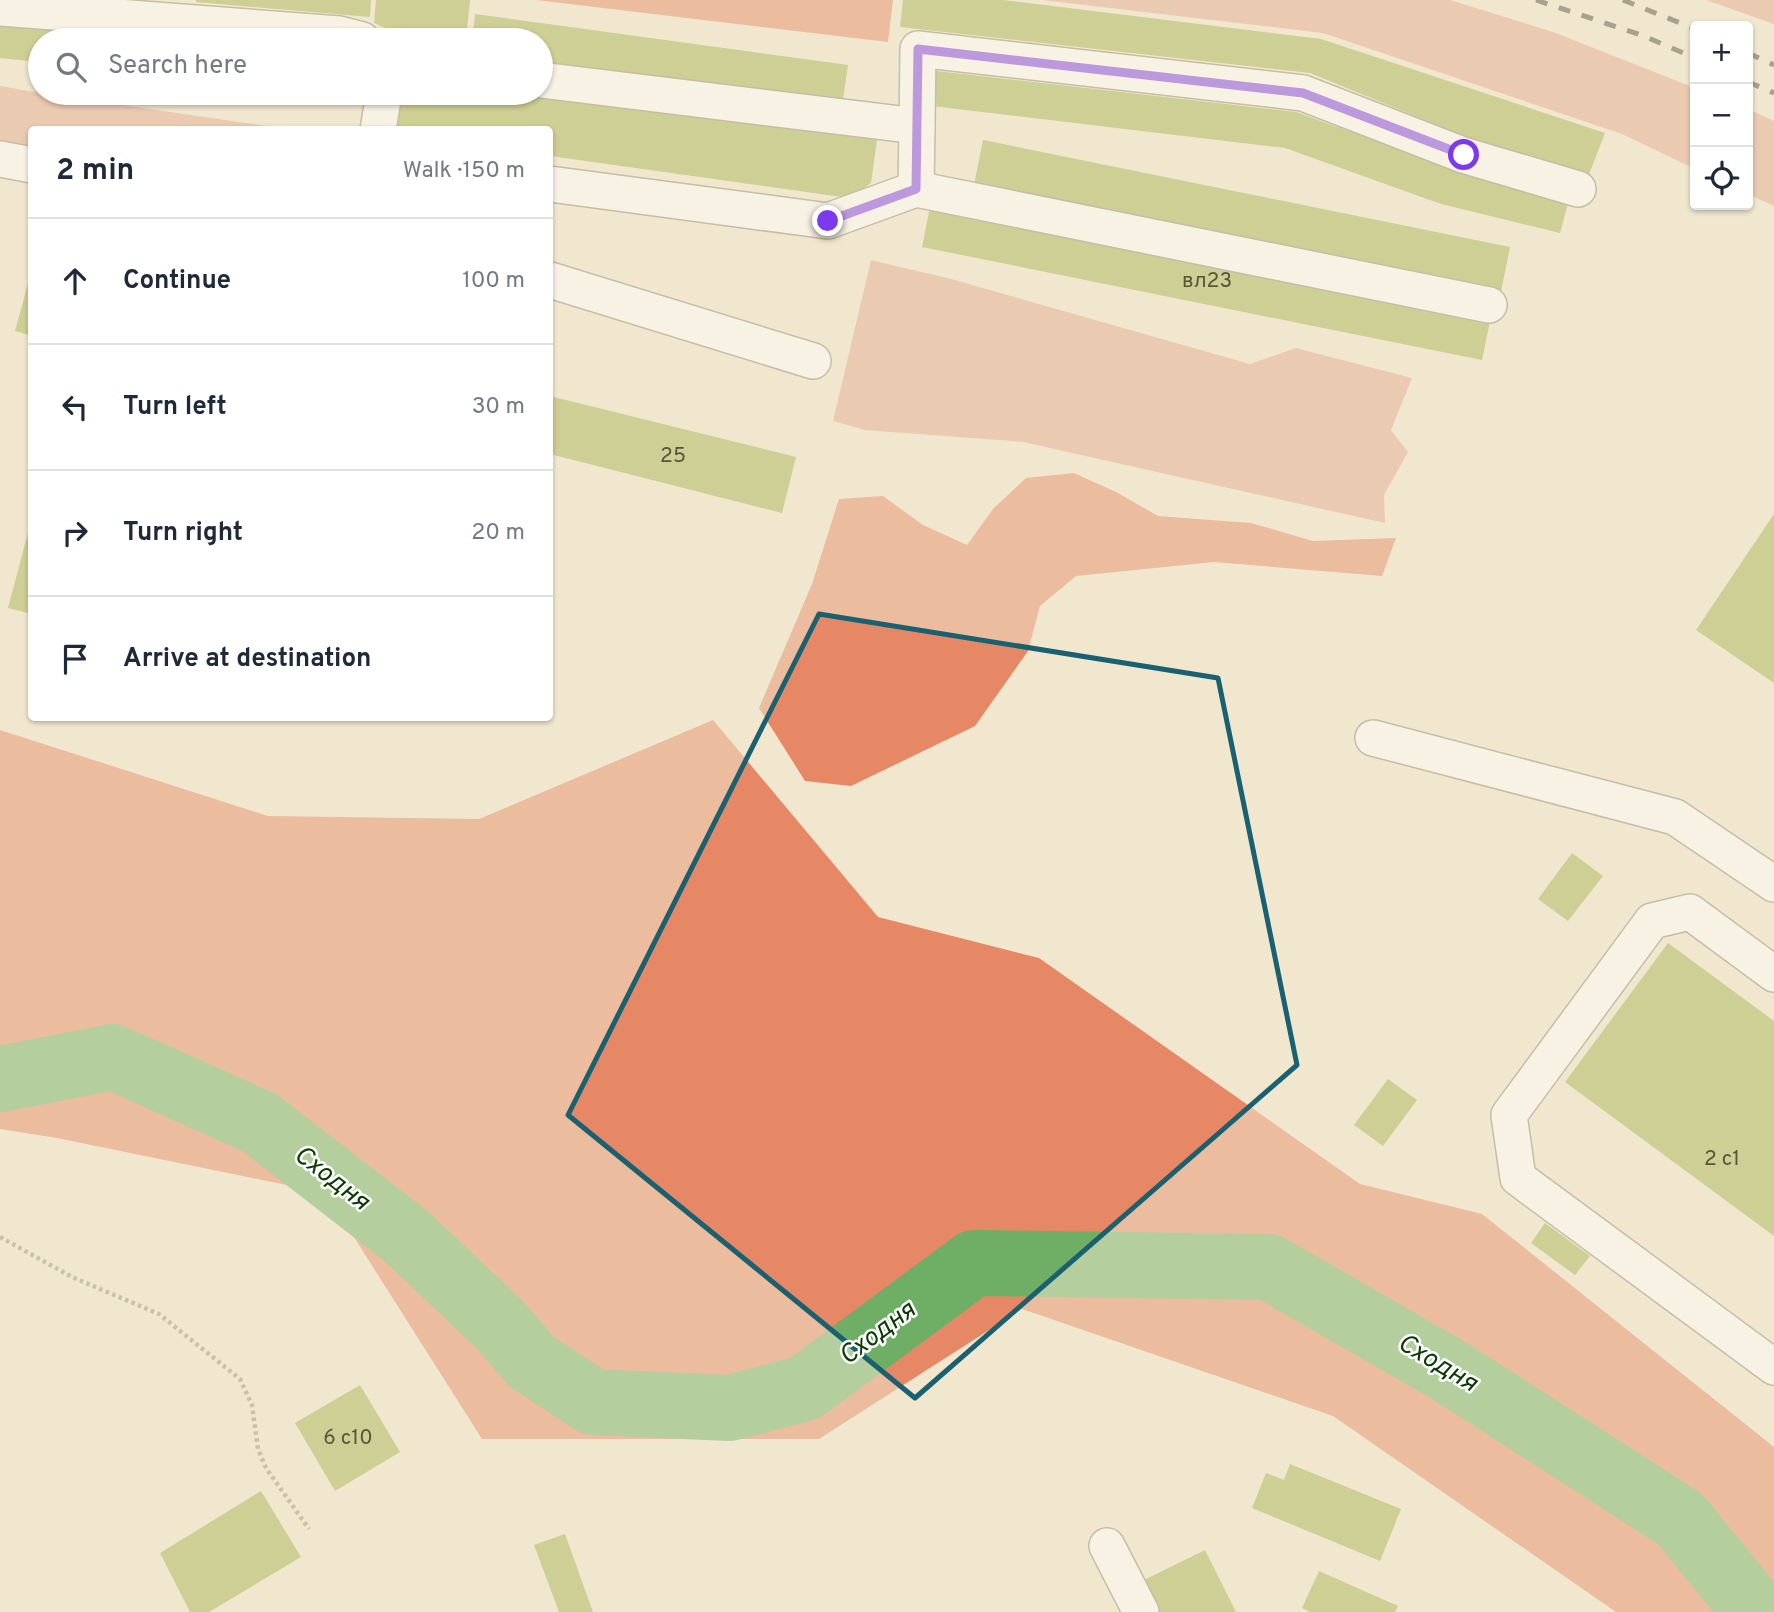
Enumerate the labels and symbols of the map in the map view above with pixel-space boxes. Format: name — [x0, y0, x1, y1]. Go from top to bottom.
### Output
route start — [1448, 139, 1479, 170]
route end — [812, 205, 843, 236]
house number: вл23 — [1182, 268, 1232, 295]
house number: 25 — [660, 443, 686, 470]
water label: Сходня — [286, 1139, 376, 1219]
house number: 2 с1 — [1704, 1146, 1740, 1173]
water label: Сходня — [833, 1294, 923, 1374]
water label: Сходня — [1391, 1327, 1484, 1401]
house number: 6 с10 — [323, 1425, 373, 1452]

